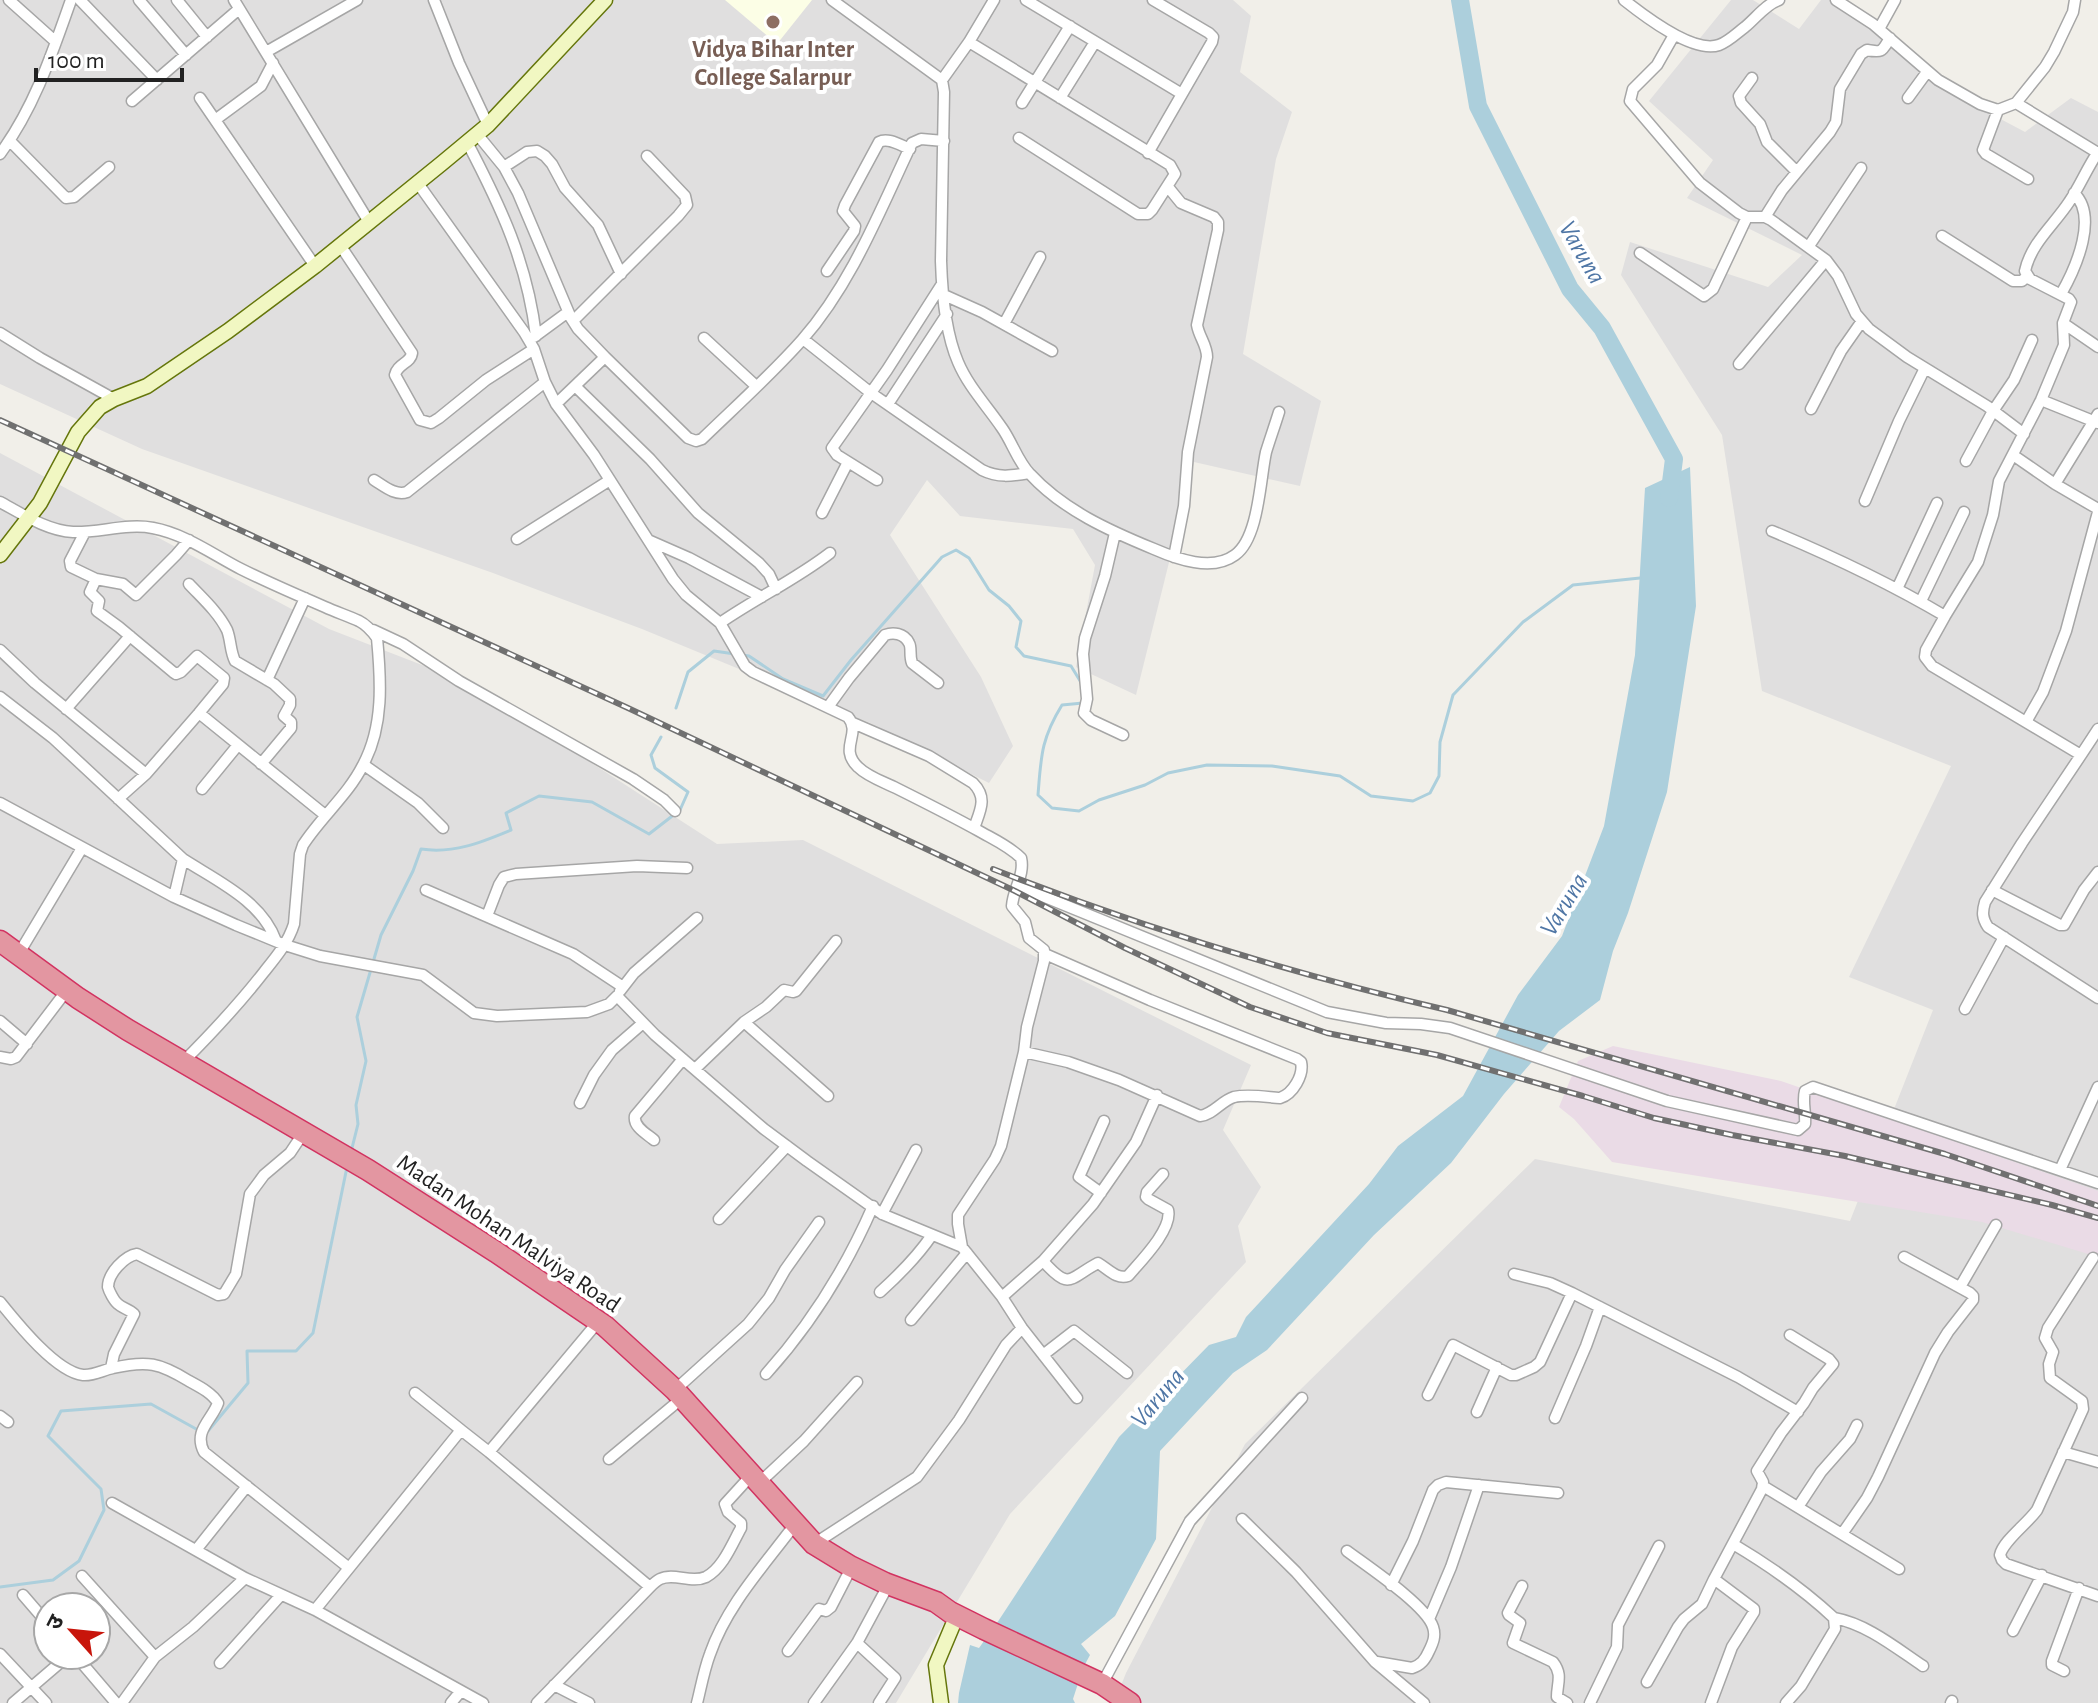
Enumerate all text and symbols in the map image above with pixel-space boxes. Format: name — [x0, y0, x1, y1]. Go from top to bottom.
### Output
marker: Vidya Bihar Inter College Salarpur — [764, 13, 782, 31]
scale bar — [36, 32, 182, 82]
place label: Vidya Bihar Inter College Salarpur — [692, 38, 855, 90]
text: 100 m — [48, 49, 105, 73]
water label: Varuna — [1554, 216, 1610, 289]
water label: Varuna — [1535, 869, 1593, 940]
street label: Madan Mohan Malviya Road — [392, 1150, 624, 1317]
water label: Varuna — [1126, 1363, 1190, 1432]
north arrow — [32, 1591, 112, 1671]
text: उ — [42, 1611, 68, 1633]

